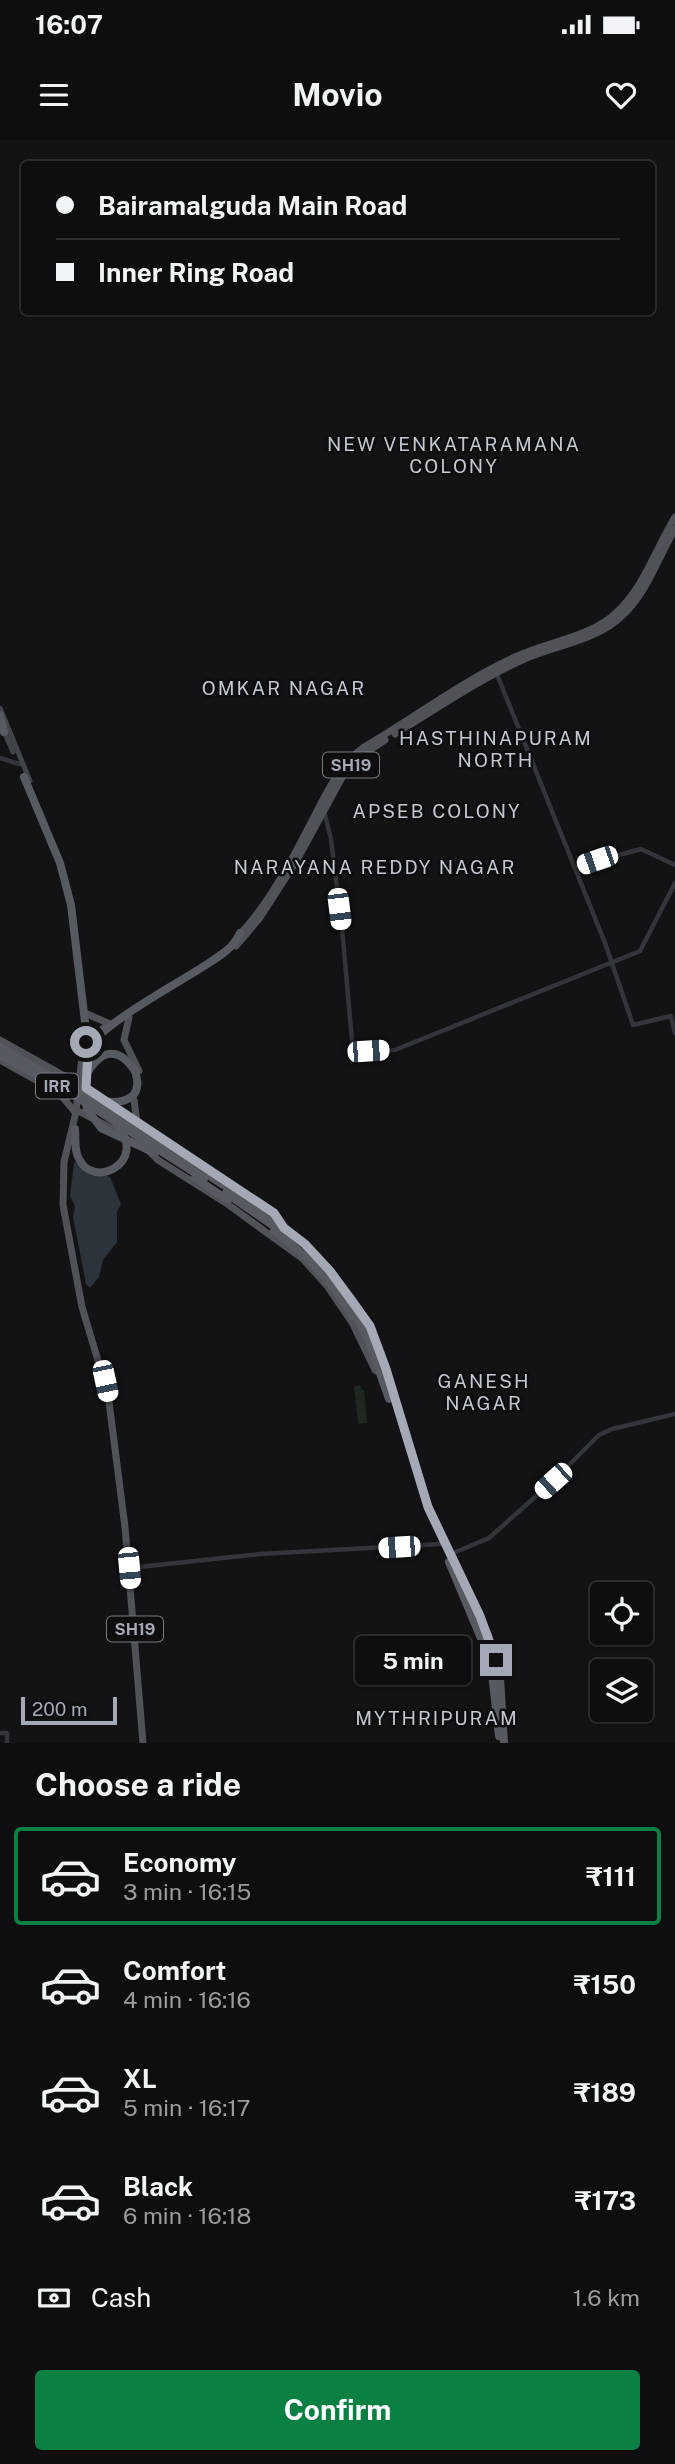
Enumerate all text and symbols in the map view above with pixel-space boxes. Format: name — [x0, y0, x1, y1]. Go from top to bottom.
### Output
text: 16:07 — [35, 9, 103, 40]
icon: menu — [35, 76, 73, 114]
text: Movio — [292, 76, 383, 113]
icon: heart — [602, 76, 640, 114]
text: Bairamalguda Main Road — [98, 190, 407, 221]
text: Inner Ring Road — [98, 257, 294, 288]
district label: NEW VENKATARAMANA COLONY — [327, 433, 581, 477]
district label: OMKAR NAGAR — [202, 677, 366, 699]
district label: HASTHINAPURAM NORTH — [399, 727, 593, 771]
road number: SH19 — [323, 752, 379, 778]
district label: APSEB COLONY — [352, 800, 522, 822]
car — [574, 843, 621, 877]
district label: NARAYANA REDDY NAGAR — [234, 856, 516, 878]
car — [327, 887, 352, 931]
route start — [70, 1026, 102, 1058]
car — [347, 1039, 390, 1063]
road number: IRR — [36, 1074, 78, 1098]
car — [91, 1358, 120, 1404]
district label: GANESH NAGAR — [438, 1370, 530, 1414]
car — [531, 1459, 576, 1503]
car — [378, 1535, 421, 1559]
car — [117, 1546, 142, 1590]
map controls — [590, 1582, 653, 1722]
button: locate — [590, 1582, 653, 1645]
road number: SH19 — [107, 1616, 163, 1642]
callout: 5 min — [356, 1636, 472, 1684]
route end — [480, 1644, 512, 1676]
text: 5 min — [382, 1647, 444, 1674]
button: layers — [590, 1659, 653, 1722]
scale bar — [21, 1694, 117, 1726]
text: 200 m — [32, 1698, 88, 1720]
district label: MYTHRIPURAM — [355, 1707, 519, 1729]
text: Choose a ride — [35, 1766, 241, 1803]
icon: car — [39, 1845, 102, 1908]
text: Economy — [123, 1847, 236, 1878]
text: ₹111 — [586, 1861, 636, 1892]
text: 3 min · 16:15 — [123, 1878, 251, 1905]
icon: car — [39, 1953, 102, 2016]
text: Comfort — [123, 1955, 226, 1986]
text: ₹150 — [574, 1969, 636, 2000]
text: 4 min · 16:16 — [123, 1986, 251, 2013]
icon: car — [39, 2061, 102, 2124]
text: XL — [123, 2063, 157, 2094]
text: ₹189 — [574, 2077, 636, 2108]
text: 5 min · 16:17 — [123, 2094, 251, 2121]
icon: car — [39, 2169, 102, 2232]
text: Black — [123, 2171, 193, 2202]
text: ₹173 — [575, 2185, 636, 2216]
text: 6 min · 16:18 — [123, 2202, 251, 2229]
icon: cash — [35, 2279, 73, 2317]
text: Cash — [91, 2282, 151, 2313]
text: 1.6 km — [573, 2284, 640, 2311]
button: Confirm — [35, 2370, 640, 2450]

